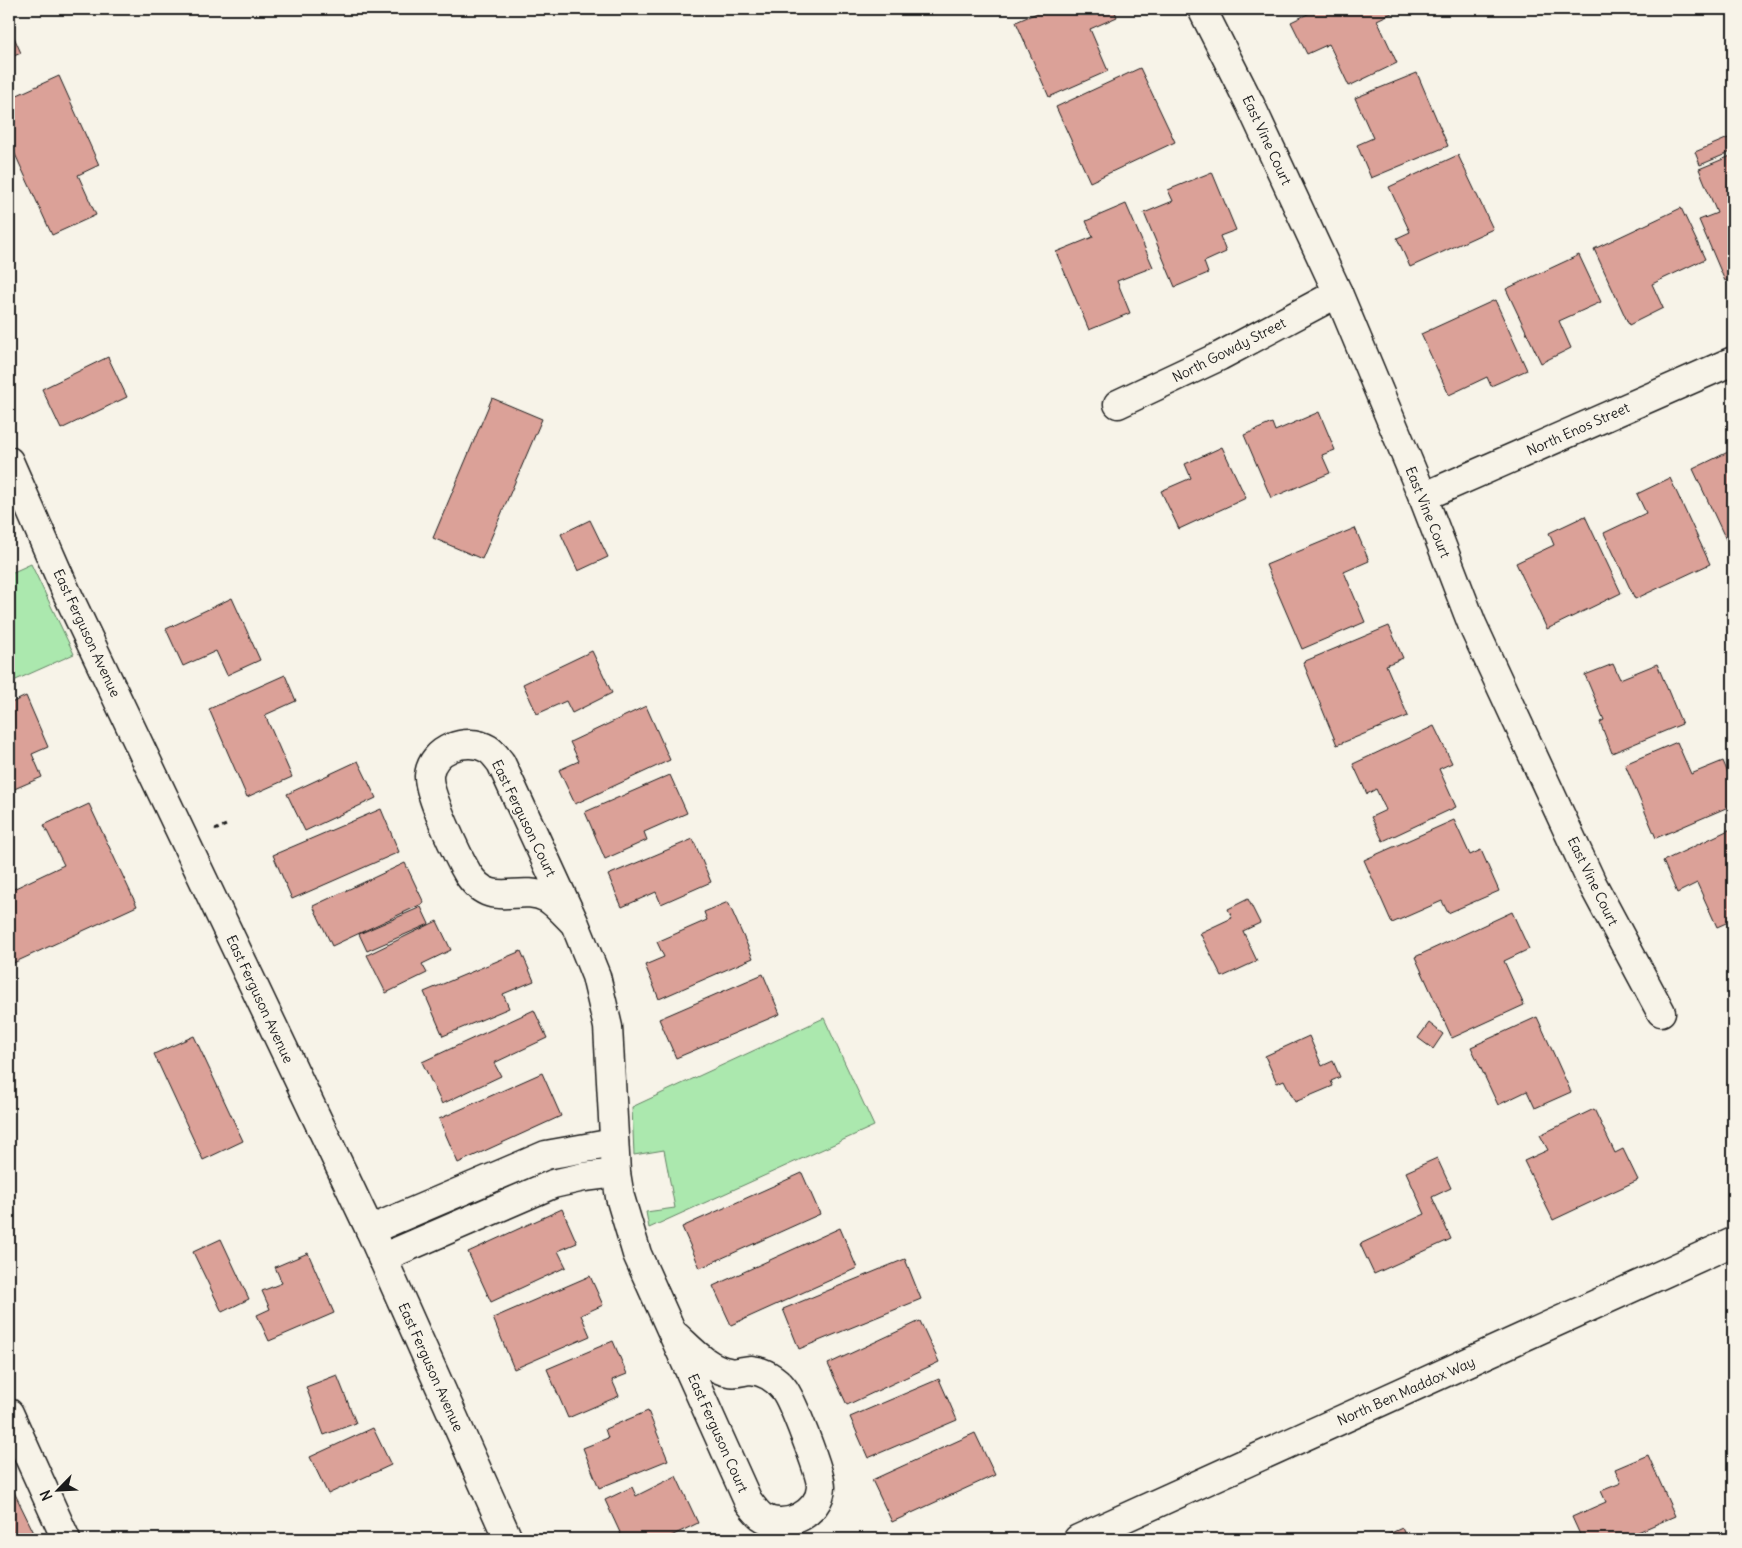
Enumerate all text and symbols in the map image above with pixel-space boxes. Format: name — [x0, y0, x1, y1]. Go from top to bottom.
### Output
street label: East Vine Court — [1238, 92, 1296, 188]
street label: North Gowdy Street — [1169, 313, 1289, 386]
street label: North Enos Street — [1524, 398, 1632, 460]
street label: East Vine Court — [1402, 464, 1455, 561]
street label: East Ferguson Avenue — [49, 566, 125, 700]
street label: East Ferguson Court — [488, 757, 560, 880]
street label: East Vine Court — [1564, 834, 1622, 929]
street label: East Ferguson Avenue — [222, 932, 298, 1066]
street label: East Ferguson Avenue — [394, 1300, 468, 1434]
street label: North Ben Maddox Way — [1334, 1352, 1478, 1430]
street label: East Ferguson Court — [684, 1371, 752, 1495]
north arrow — [32, 1466, 82, 1516]
text: N — [36, 1487, 56, 1503]

